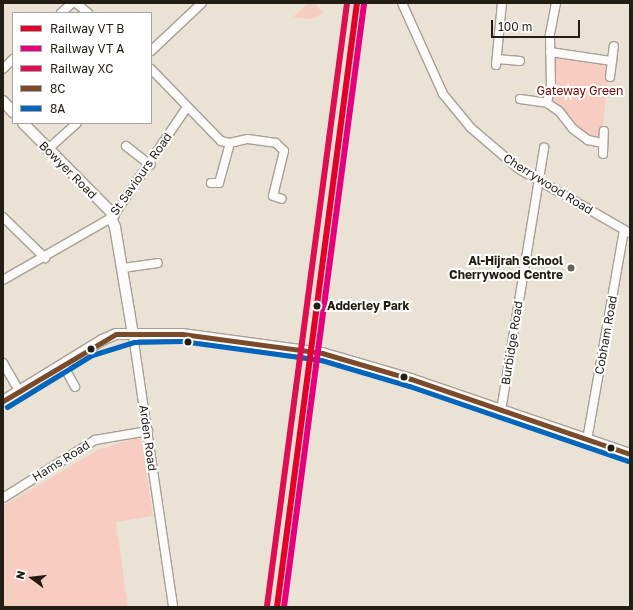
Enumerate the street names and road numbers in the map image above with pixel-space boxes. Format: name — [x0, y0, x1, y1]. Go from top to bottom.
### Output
street label: St Saviours Road — [107, 130, 175, 218]
street label: Bowyer Road — [36, 138, 100, 202]
street label: Cherrywood Road — [501, 151, 595, 217]
street label: Cobham Road — [592, 294, 620, 376]
street label: Burbidge Road — [498, 300, 526, 386]
street label: Arden Road — [136, 404, 160, 472]
street label: Hams Road — [30, 438, 92, 484]

